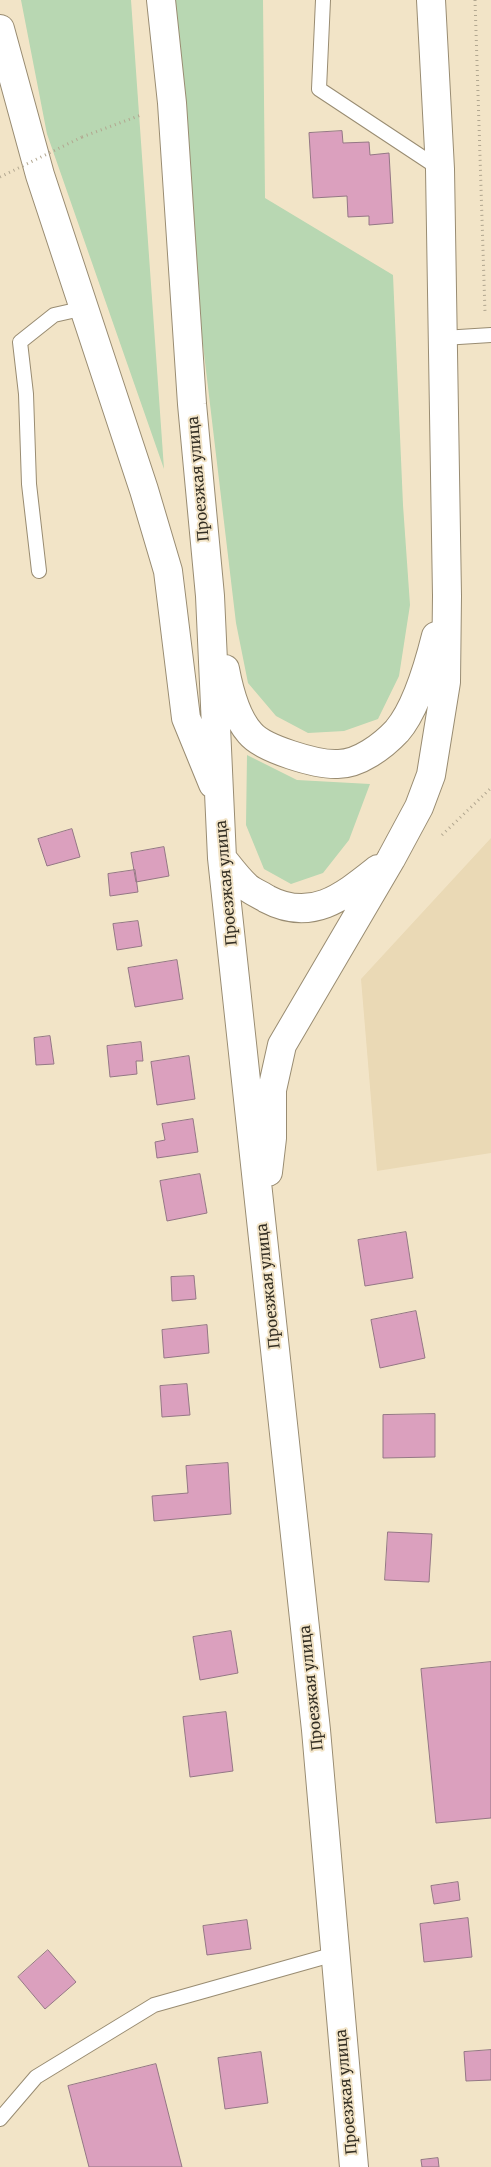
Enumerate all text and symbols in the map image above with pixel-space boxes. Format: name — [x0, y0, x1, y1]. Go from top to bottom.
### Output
street label: Проезжая улица — [185, 416, 213, 542]
street label: Проезжая улица — [213, 820, 241, 946]
street label: Проезжая улица — [253, 1222, 285, 1350]
street label: Проезжая улица — [296, 1624, 328, 1752]
street label: Проезжая улица — [333, 2029, 361, 2155]

